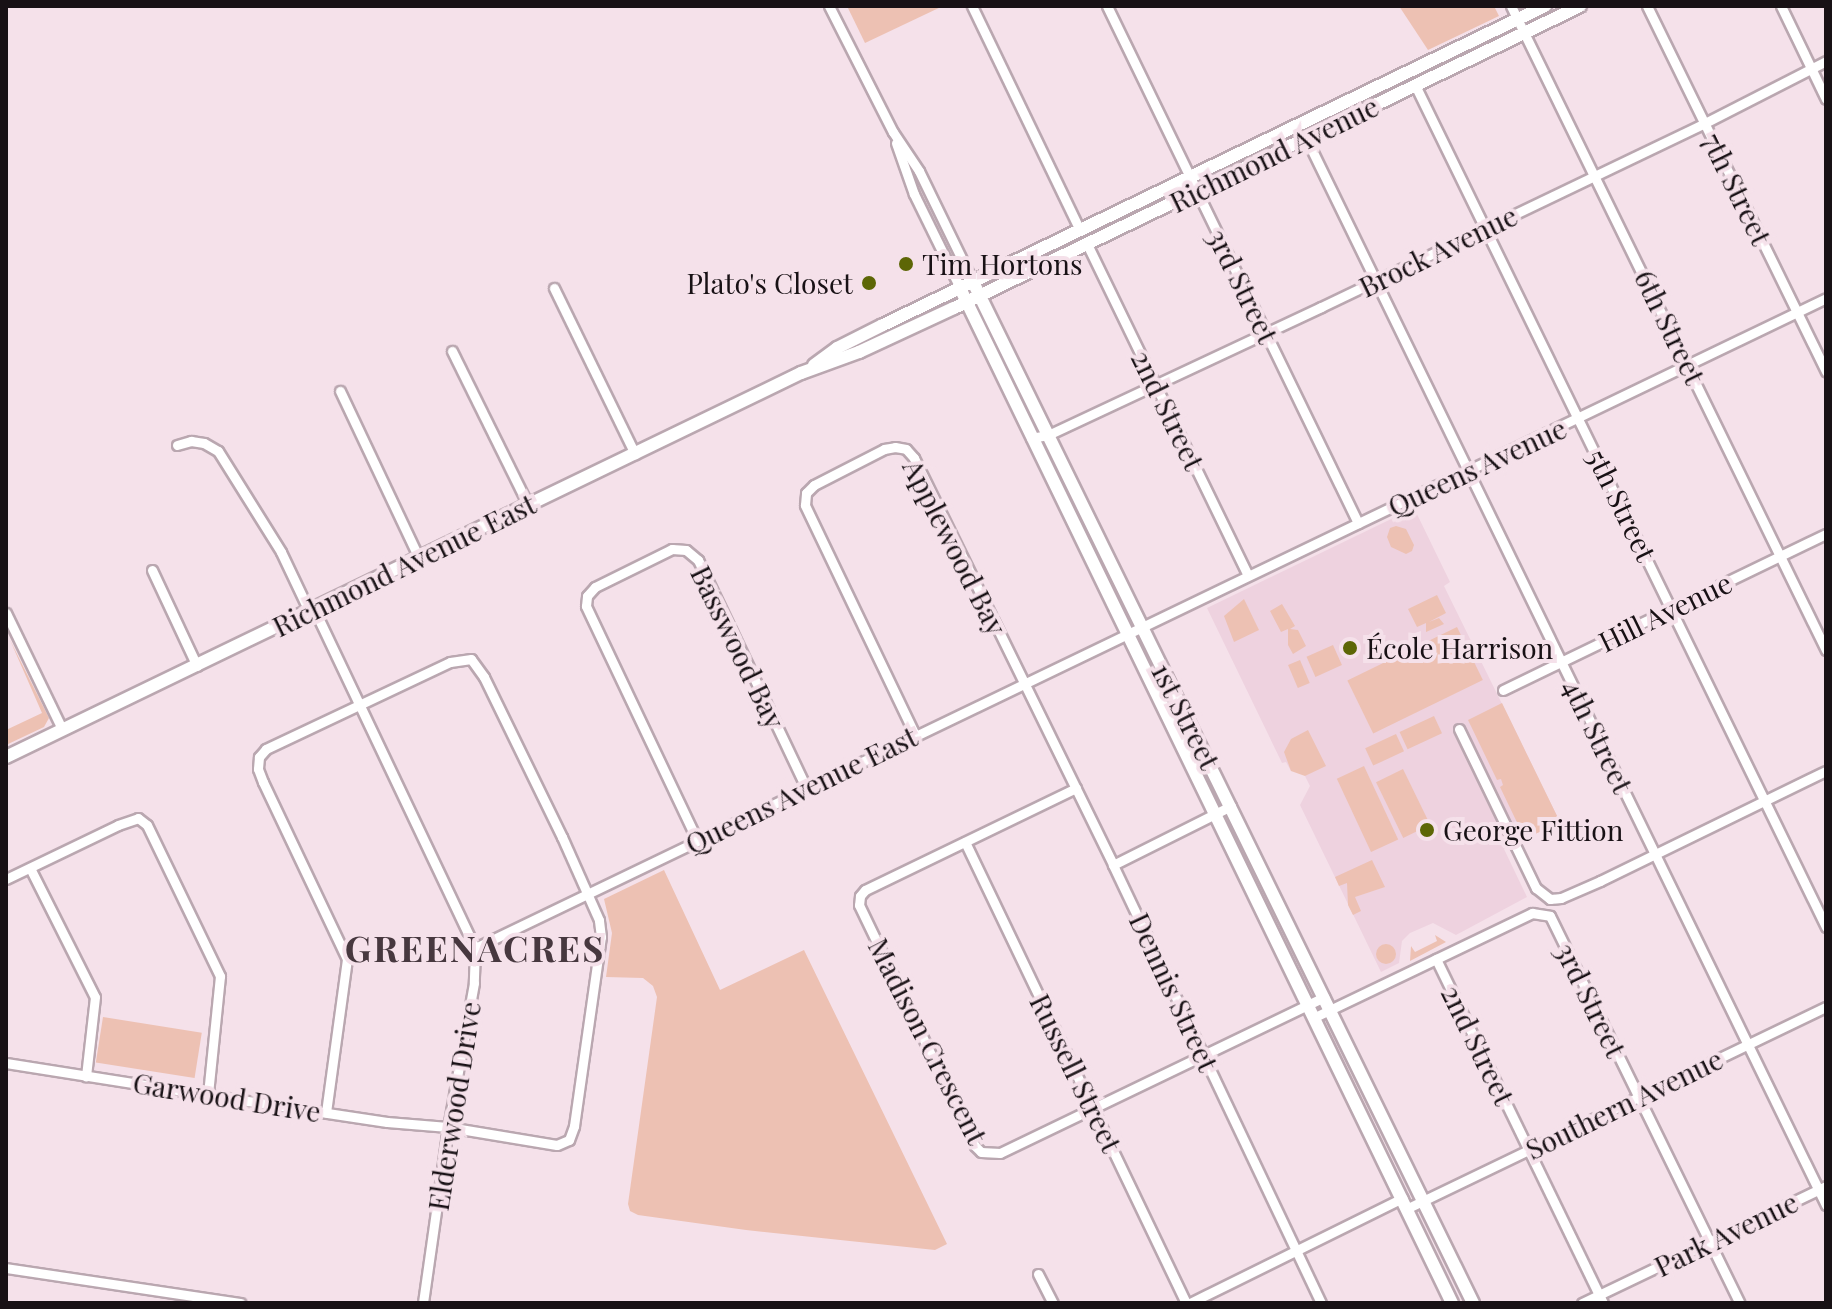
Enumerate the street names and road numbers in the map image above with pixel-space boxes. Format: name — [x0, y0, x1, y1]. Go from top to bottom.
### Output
street label: Richmond Avenue — [1164, 89, 1384, 219]
street label: 7th Street — [1696, 128, 1778, 250]
street label: Brock Avenue — [1353, 198, 1523, 304]
street label: 3rd Street — [1201, 223, 1285, 349]
street label: 6th Street — [1628, 264, 1712, 390]
street label: 2nd Street — [1125, 345, 1211, 475]
street label: Queens Avenue — [1382, 411, 1572, 523]
street label: 5th Street — [1581, 444, 1663, 566]
street label: Applewood Bay — [896, 454, 1014, 640]
street label: Richmond Avenue East — [267, 486, 541, 644]
street label: Basswood Bay — [684, 560, 792, 734]
street label: Hill Avenue — [1593, 565, 1737, 659]
street label: 1st Street — [1145, 657, 1227, 775]
street label: 4th Street — [1556, 674, 1640, 798]
street label: Queens Avenue East — [679, 719, 923, 861]
street label: Dennis Street — [1123, 908, 1225, 1076]
street label: Madison Crescent — [862, 932, 994, 1150]
street label: 3rd Street — [1549, 937, 1633, 1063]
street label: 2nd Street — [1435, 980, 1521, 1110]
street label: Russell Street — [1023, 988, 1129, 1158]
street label: Elderwood Drive — [421, 999, 487, 1213]
street label: Southern Avenue — [1520, 1042, 1728, 1166]
street label: Garwood Drive — [131, 1066, 323, 1128]
street label: Park Avenue — [1648, 1185, 1804, 1283]

